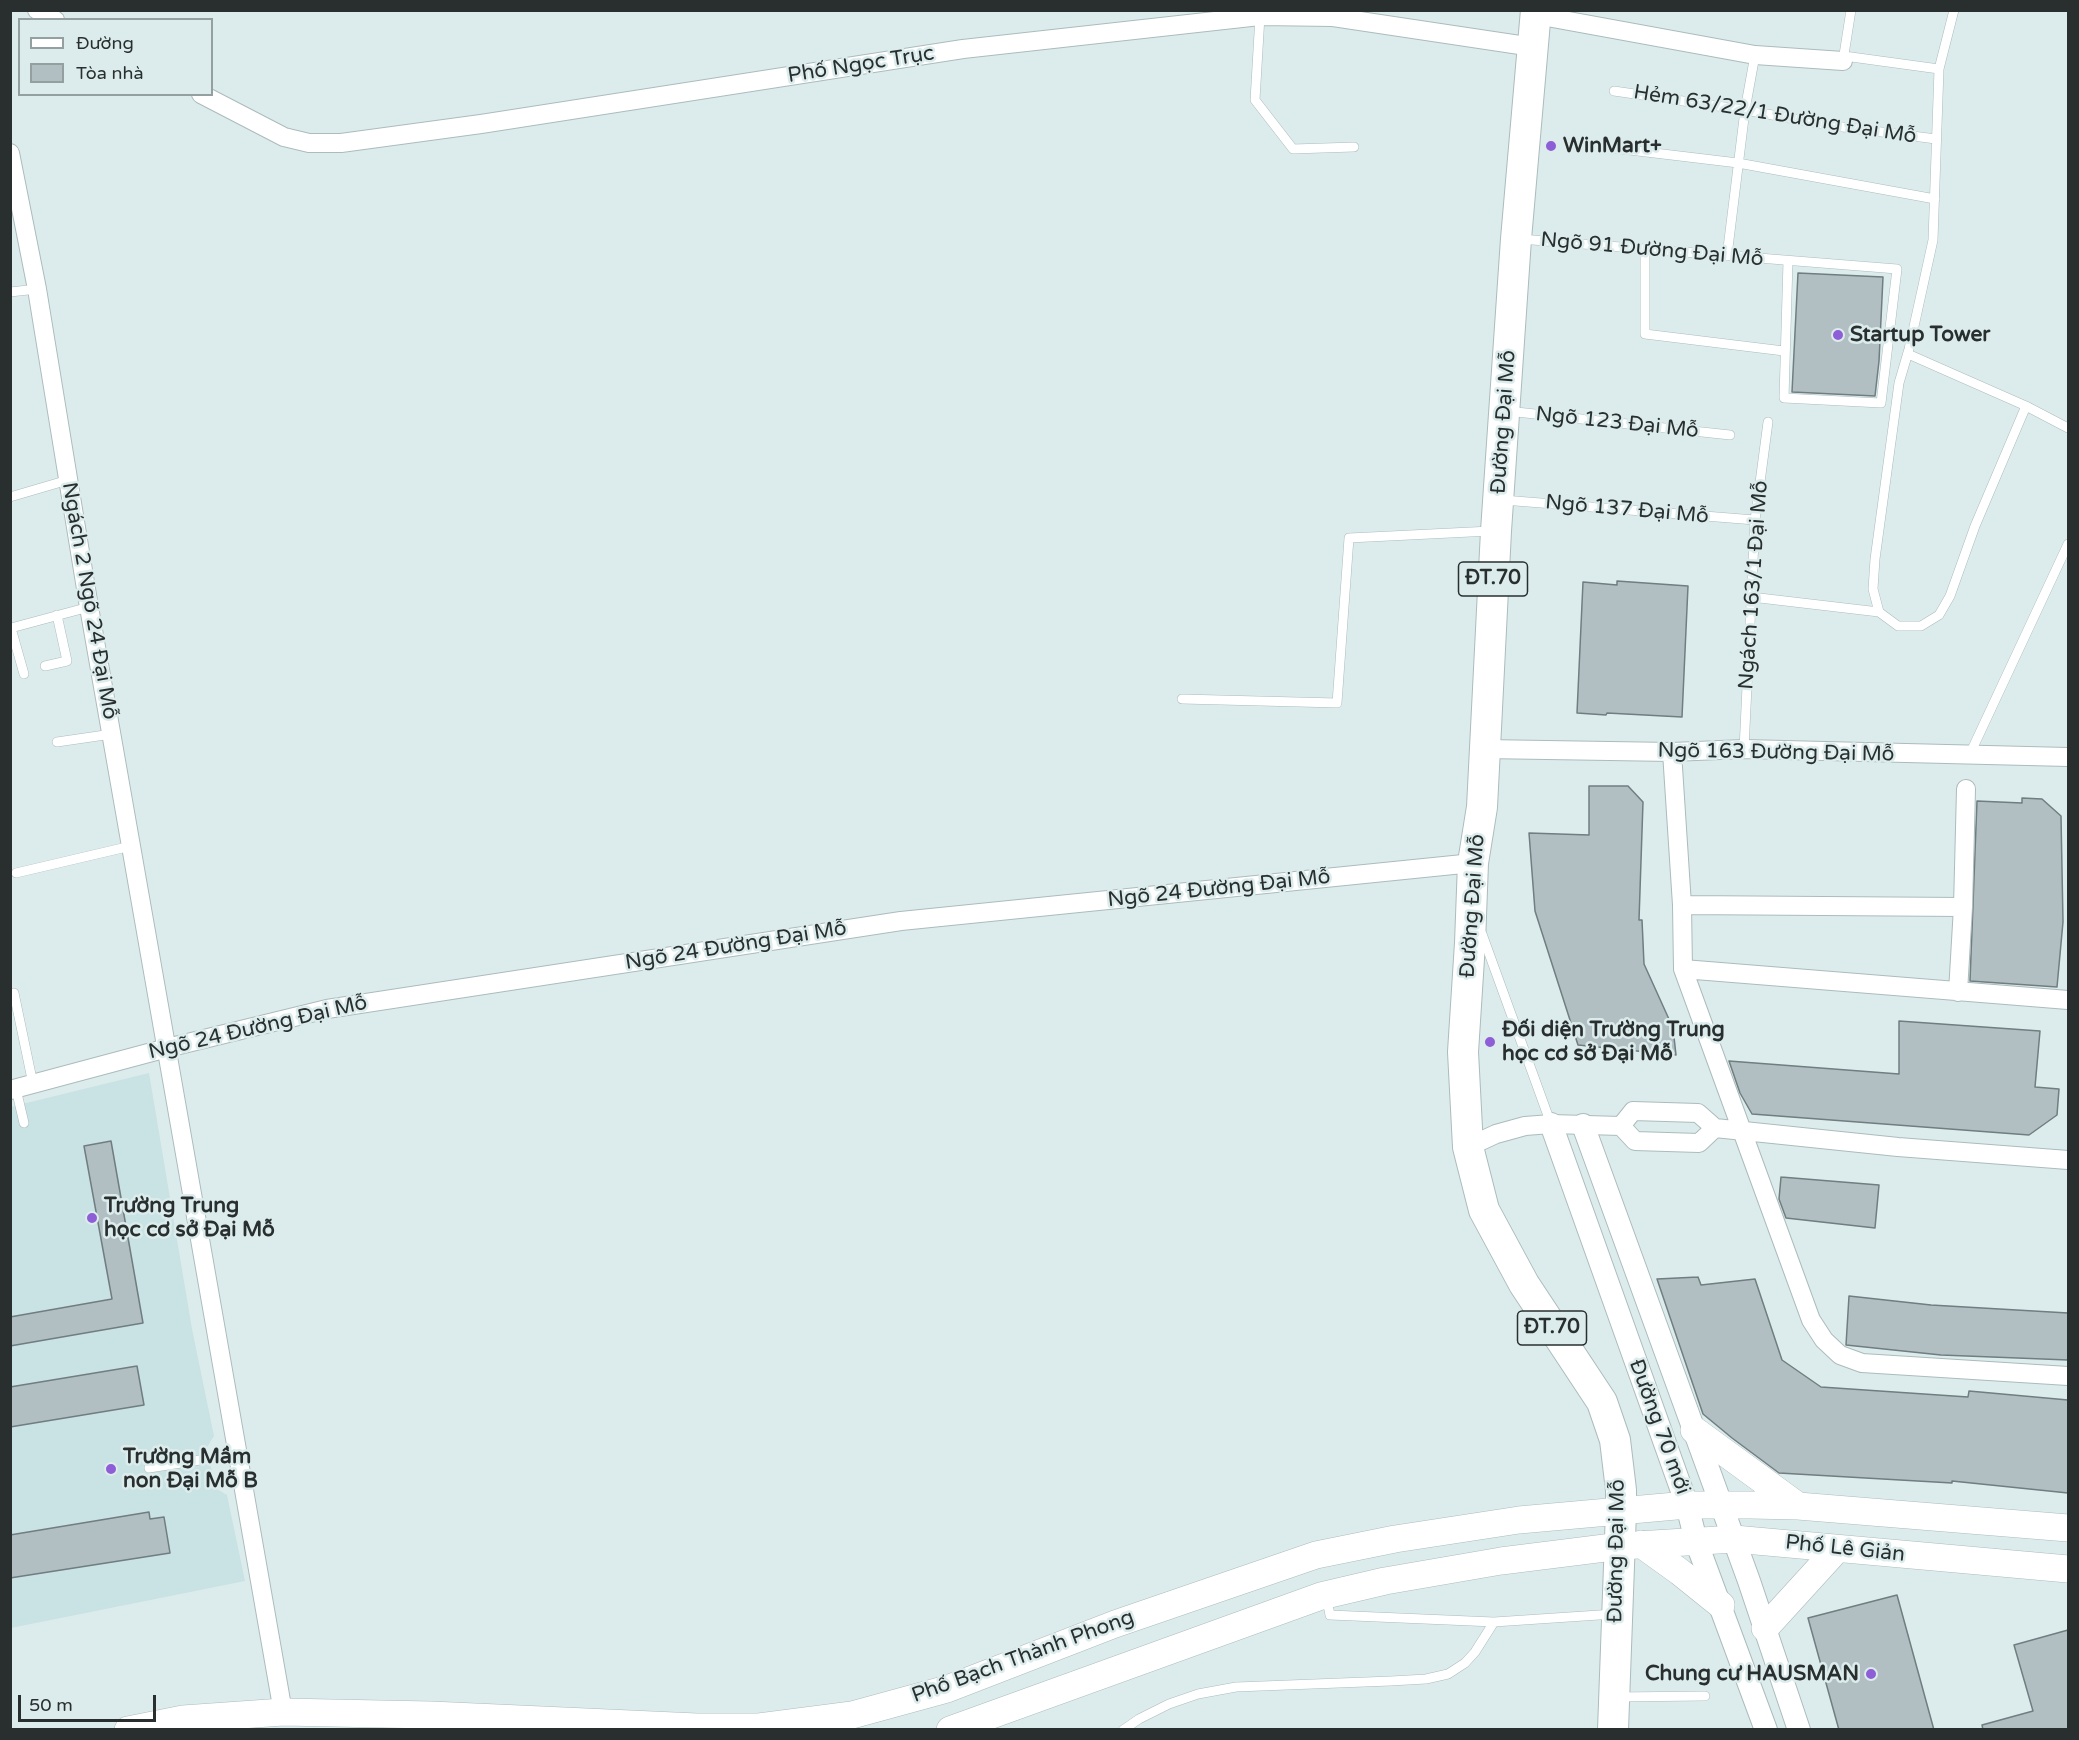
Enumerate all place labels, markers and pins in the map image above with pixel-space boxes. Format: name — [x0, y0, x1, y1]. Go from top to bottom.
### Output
place label: WinMart+ — [1563, 133, 1662, 159]
marker: WinMart+ — [1544, 139, 1558, 153]
place label: Startup Tower — [1850, 322, 1990, 348]
marker: Startup Tower — [1831, 328, 1845, 342]
place label: Đối diện Trường Trung học cơ sở Đại Mỗ — [1502, 1017, 1725, 1067]
marker: Đối diện Trường Trung học cơ sở Đại Mỗ — [1483, 1035, 1497, 1049]
place label: Trường Trung học cơ sở Đại Mỗ — [104, 1193, 275, 1243]
marker: Trường Trung học cơ sở Đại Mỗ — [85, 1211, 99, 1225]
place label: Trường Mầm non Đại Mỗ B — [123, 1444, 258, 1494]
marker: Trường Mầm non Đại Mỗ B — [104, 1462, 118, 1476]
place label: Chung cư HAUSMAN — [1645, 1661, 1859, 1687]
marker: Chung cư HAUSMAN — [1864, 1667, 1878, 1681]

